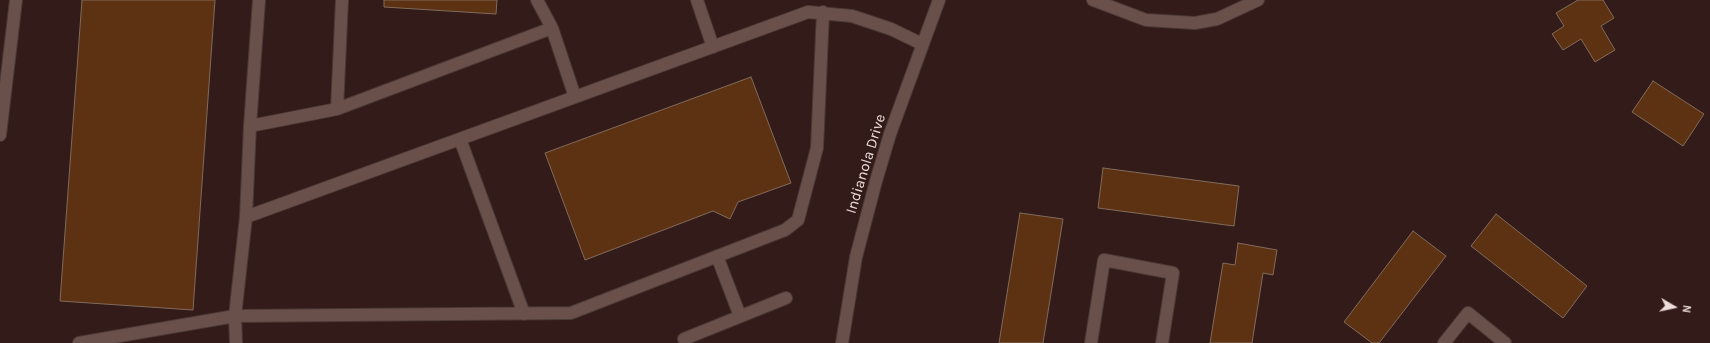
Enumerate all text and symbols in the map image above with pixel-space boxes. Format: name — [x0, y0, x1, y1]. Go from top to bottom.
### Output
street label: Indianola Drive — [842, 112, 890, 216]
north arrow — [1654, 287, 1694, 327]
text: N — [1679, 304, 1693, 314]

